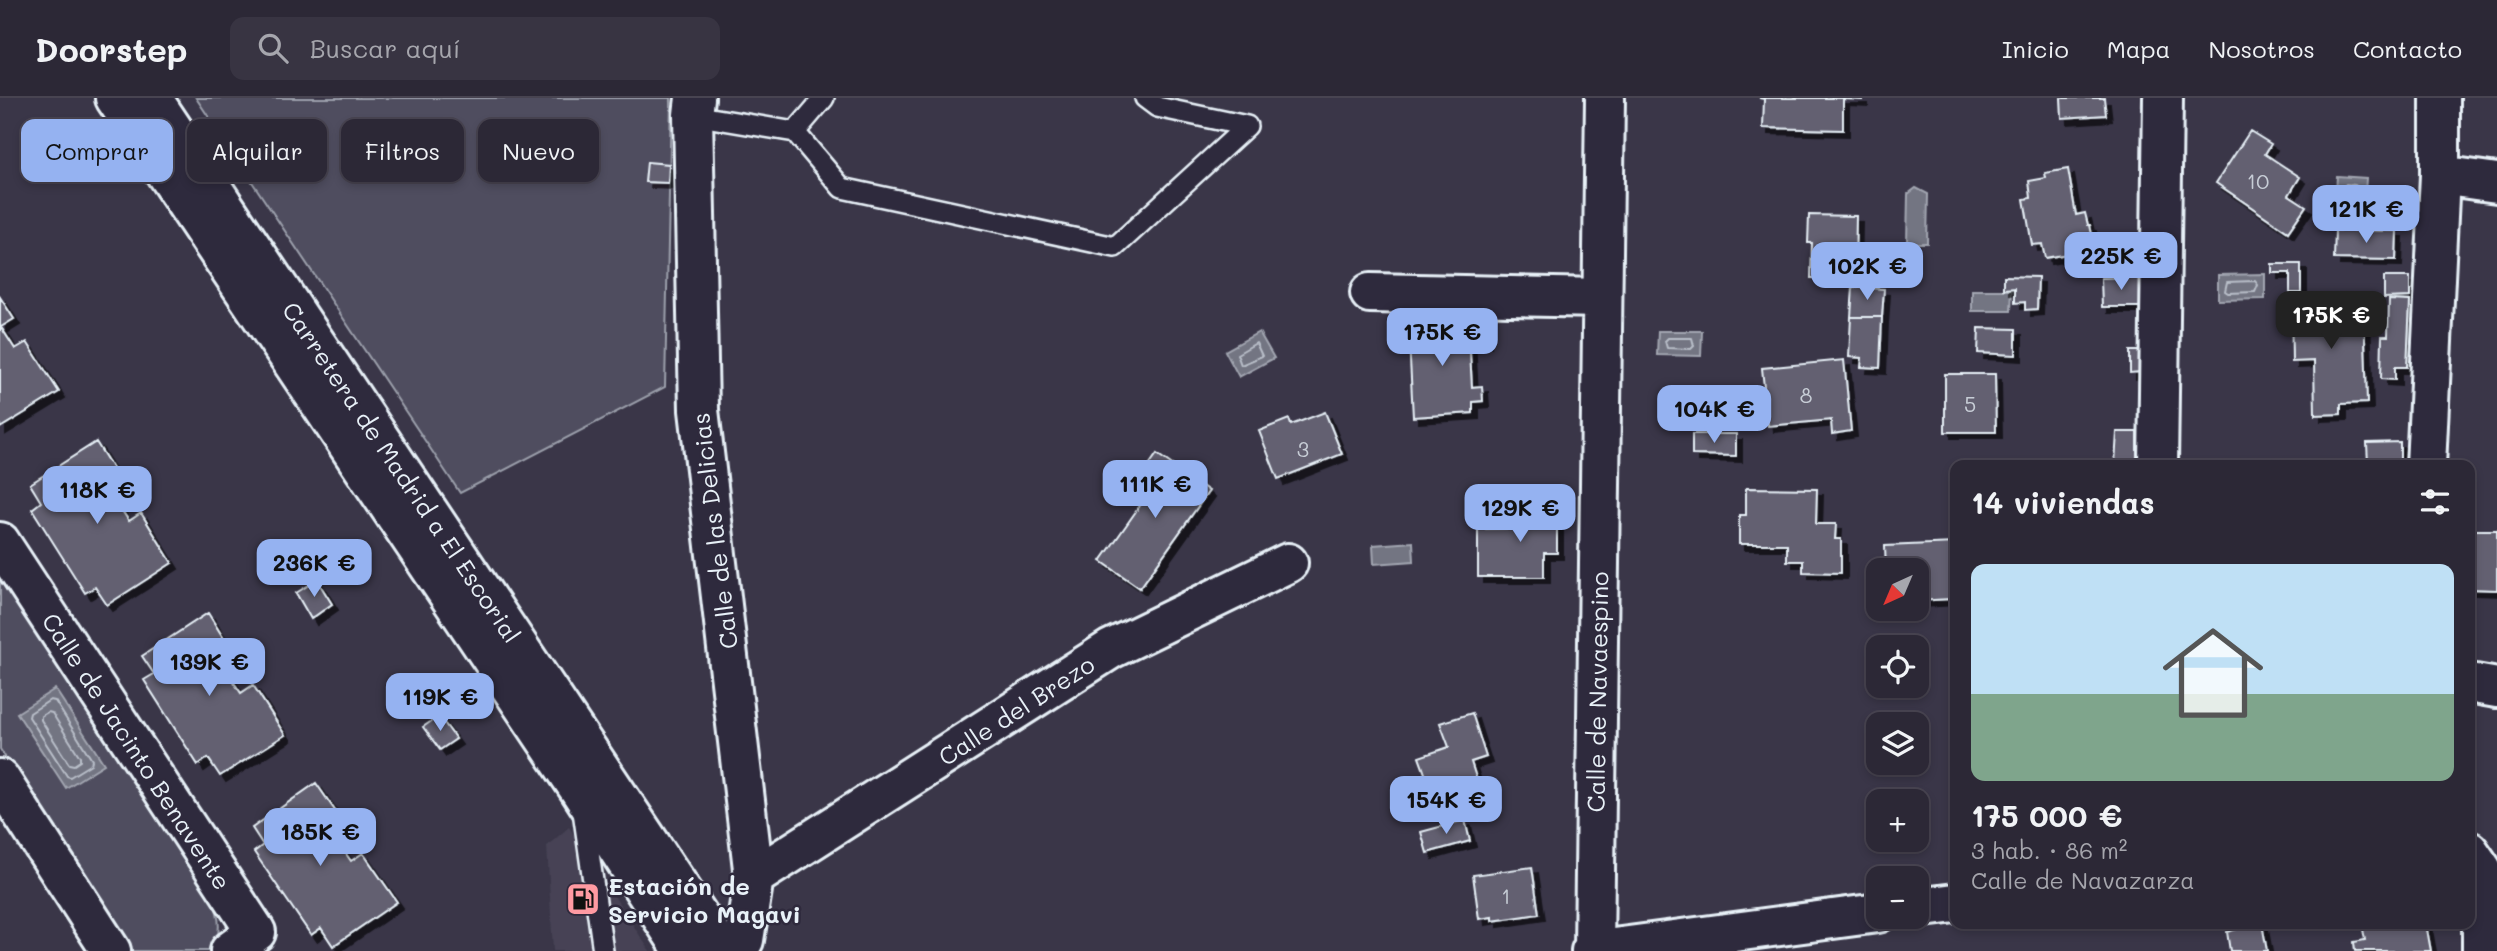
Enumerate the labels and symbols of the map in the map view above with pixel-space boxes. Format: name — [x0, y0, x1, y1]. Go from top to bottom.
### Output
house number: 10 — [2247, 167, 2269, 194]
pin: 121K € — [2309, 186, 2423, 245]
pin: 225K € — [2064, 232, 2178, 292]
pin: 102K € — [1810, 242, 1924, 302]
pin: 175K € — [2274, 292, 2388, 351]
street label: Carretera de Madrid a El Escorial — [276, 296, 528, 648]
pin: 175K € — [1385, 308, 1499, 368]
house number: 8 — [1800, 381, 1812, 408]
pin: 104K € — [1657, 386, 1771, 445]
house number: 5 — [1964, 390, 1976, 417]
street label: Calle de las Delicias — [684, 411, 744, 651]
house number: 3 — [1297, 435, 1309, 462]
pin: 111K € — [1098, 460, 1212, 520]
pin: 118K € — [40, 466, 154, 526]
pin: 129K € — [1463, 484, 1577, 544]
pin: 236K € — [257, 540, 371, 599]
north arrow — [1866, 558, 1928, 621]
street label: Calle de Navaespino — [1579, 571, 1615, 813]
street label: Calle de Jacinto Benavente — [36, 607, 238, 895]
pin: 139K € — [152, 638, 266, 698]
street label: Calle del Brezo — [932, 648, 1100, 772]
pin: 119K € — [383, 674, 497, 733]
pin: 154K € — [1389, 776, 1503, 836]
pin: 185K € — [263, 808, 377, 868]
place label: Estación de Servicio Magavi — [608, 870, 801, 929]
fuel station icon: Estación de Servicio Magavi — [564, 880, 602, 918]
house number: 1 — [1501, 882, 1511, 909]

